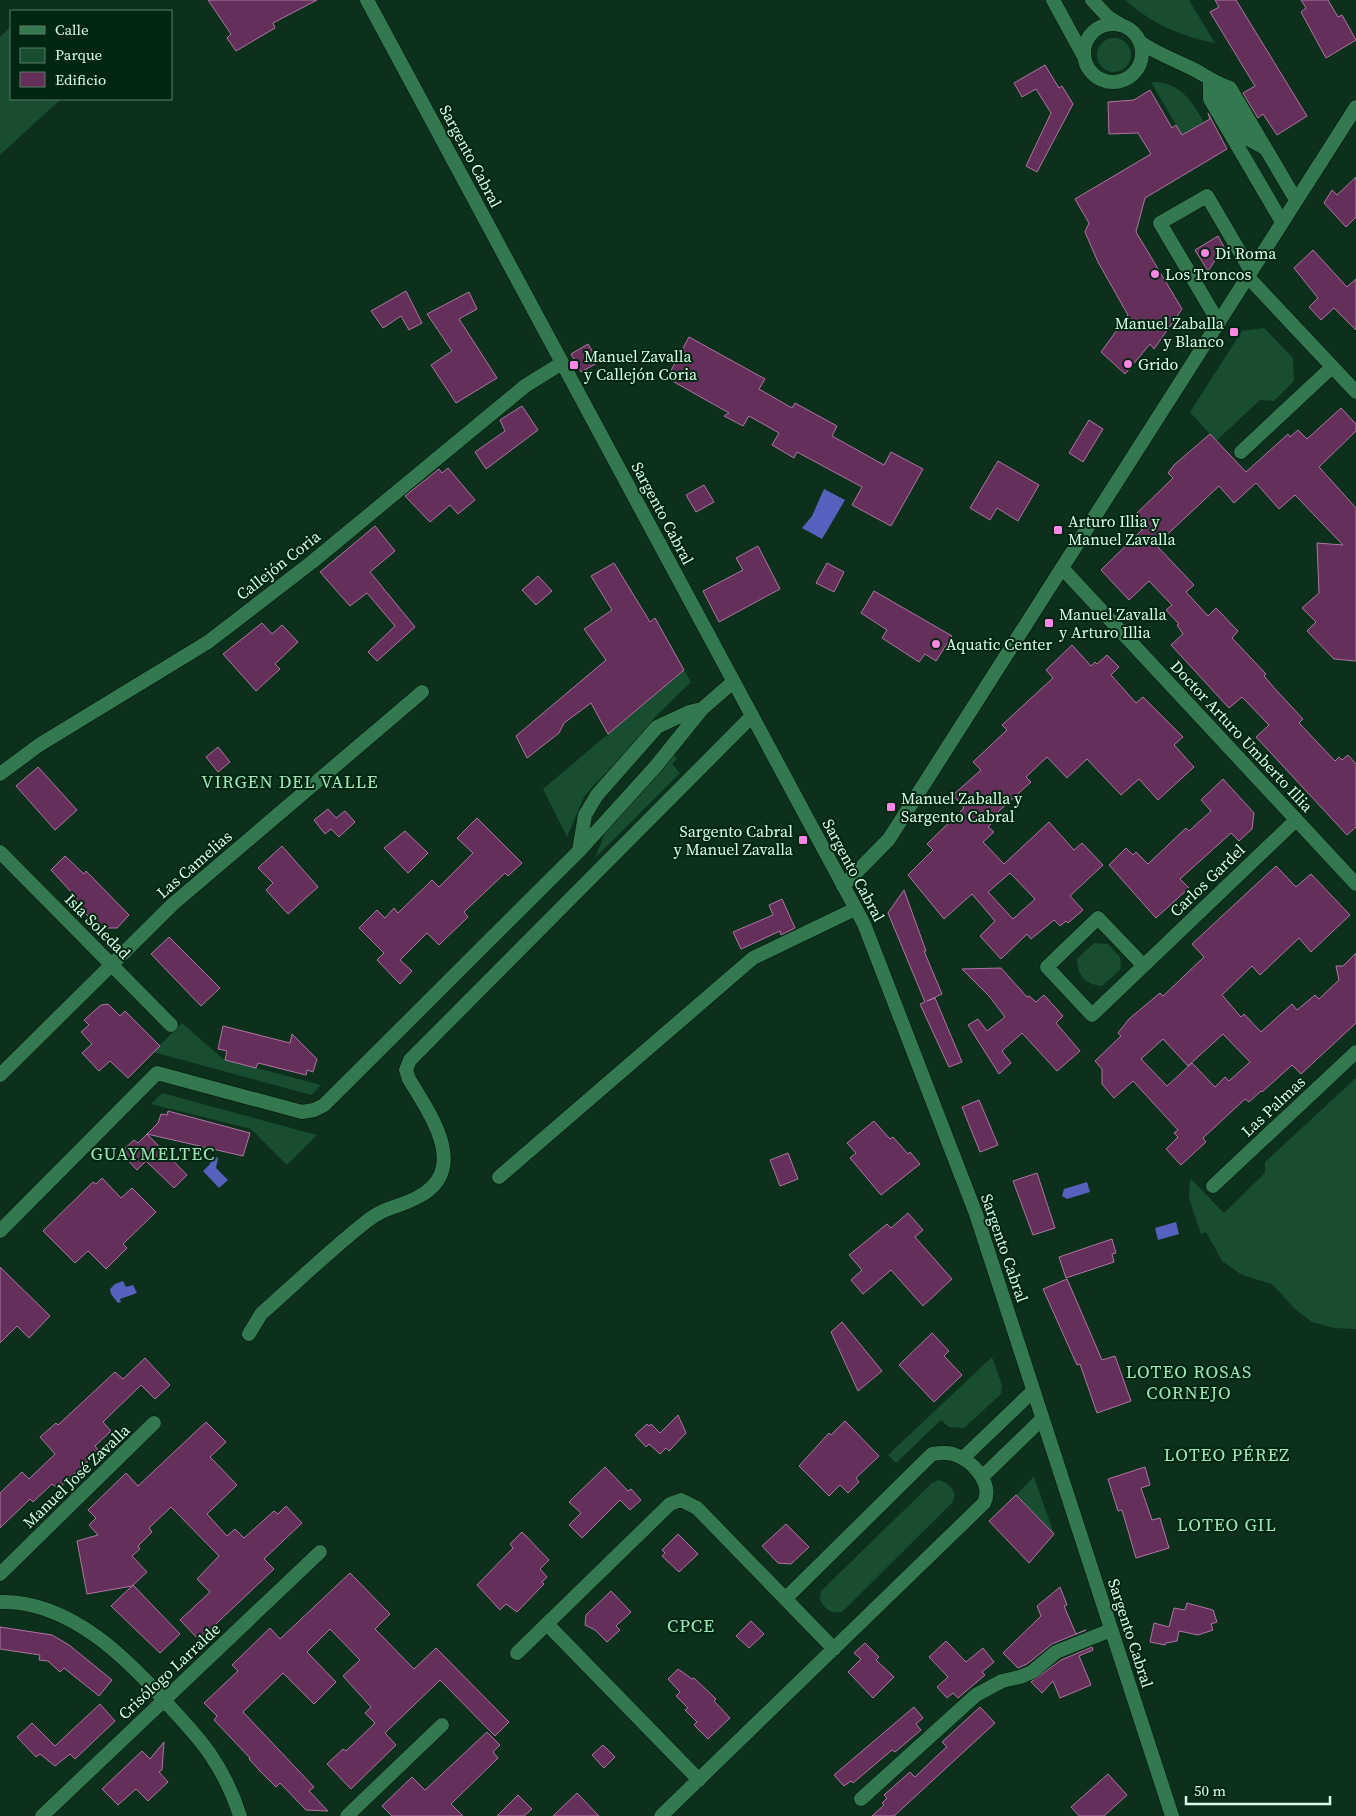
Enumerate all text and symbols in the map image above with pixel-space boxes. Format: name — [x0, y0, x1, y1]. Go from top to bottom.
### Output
legend — [10, 10, 172, 100]
text: Calle — [55, 19, 89, 40]
text: Parque — [55, 44, 103, 65]
text: Edificio — [55, 69, 106, 90]
street label: Sargento Cabral — [435, 101, 507, 211]
place label: Di Roma — [1215, 242, 1277, 264]
marker: Di Roma — [1199, 247, 1211, 259]
place label: Los Troncos — [1165, 263, 1252, 285]
marker: Los Troncos — [1149, 268, 1161, 280]
place label: Manuel Zaballa y Blanco — [1115, 312, 1225, 352]
marker: Manuel Zaballa y Blanco — [1228, 326, 1240, 338]
place label: Manuel Zavalla y Callejón Coria — [584, 345, 698, 385]
place label: Grido — [1138, 353, 1179, 375]
marker: Grido — [1122, 358, 1134, 370]
marker: Manuel Zavalla y Callejón Coria — [568, 359, 580, 371]
street label: Sargento Cabral — [627, 458, 699, 568]
place label: Arturo Illia y Manuel Zavalla — [1068, 510, 1176, 550]
marker: Arturo Illia y Manuel Zavalla — [1052, 524, 1064, 536]
street label: Callejón Coria — [231, 525, 325, 605]
place label: Manuel Zavalla y Arturo Illia — [1059, 603, 1167, 643]
marker: Manuel Zavalla y Arturo Illia — [1043, 617, 1055, 629]
place label: Aquatic Center — [946, 633, 1052, 655]
marker: Aquatic Center — [930, 638, 942, 650]
street label: Doctor Arturo Umberto Illia — [1166, 655, 1319, 817]
district label: VIRGEN DEL VALLE — [201, 769, 379, 794]
place label: Manuel Zaballa y Sargento Cabral — [901, 787, 1023, 827]
marker: Manuel Zaballa y Sargento Cabral — [885, 801, 897, 813]
street label: Sargento Cabral — [818, 815, 890, 925]
place label: Sargento Cabral y Manuel Zavalla — [673, 820, 794, 860]
street label: Las Camelias — [151, 825, 237, 903]
marker: Sargento Cabral y Manuel Zavalla — [797, 834, 809, 846]
street label: Carlos Gardel — [1165, 838, 1249, 921]
street label: Isla Soledad — [60, 888, 136, 964]
street label: Las Palmas — [1236, 1071, 1310, 1141]
district label: GUAYMELTEC — [91, 1141, 215, 1166]
street label: Sargento Cabral — [976, 1191, 1034, 1305]
district label: LOTEO ROSAS CORNEJO — [1126, 1359, 1252, 1405]
street label: Manuel José Zavalla — [18, 1419, 135, 1533]
district label: LOTEO PÉREZ — [1164, 1442, 1290, 1467]
district label: LOTEO GIL — [1177, 1512, 1277, 1537]
street label: Sargento Cabral — [1103, 1576, 1159, 1691]
district label: CPCE — [667, 1613, 715, 1638]
street label: Crisólogo Larralde — [113, 1618, 225, 1724]
scale bar — [1186, 1774, 1330, 1806]
text: 50 m — [1194, 1780, 1226, 1801]

